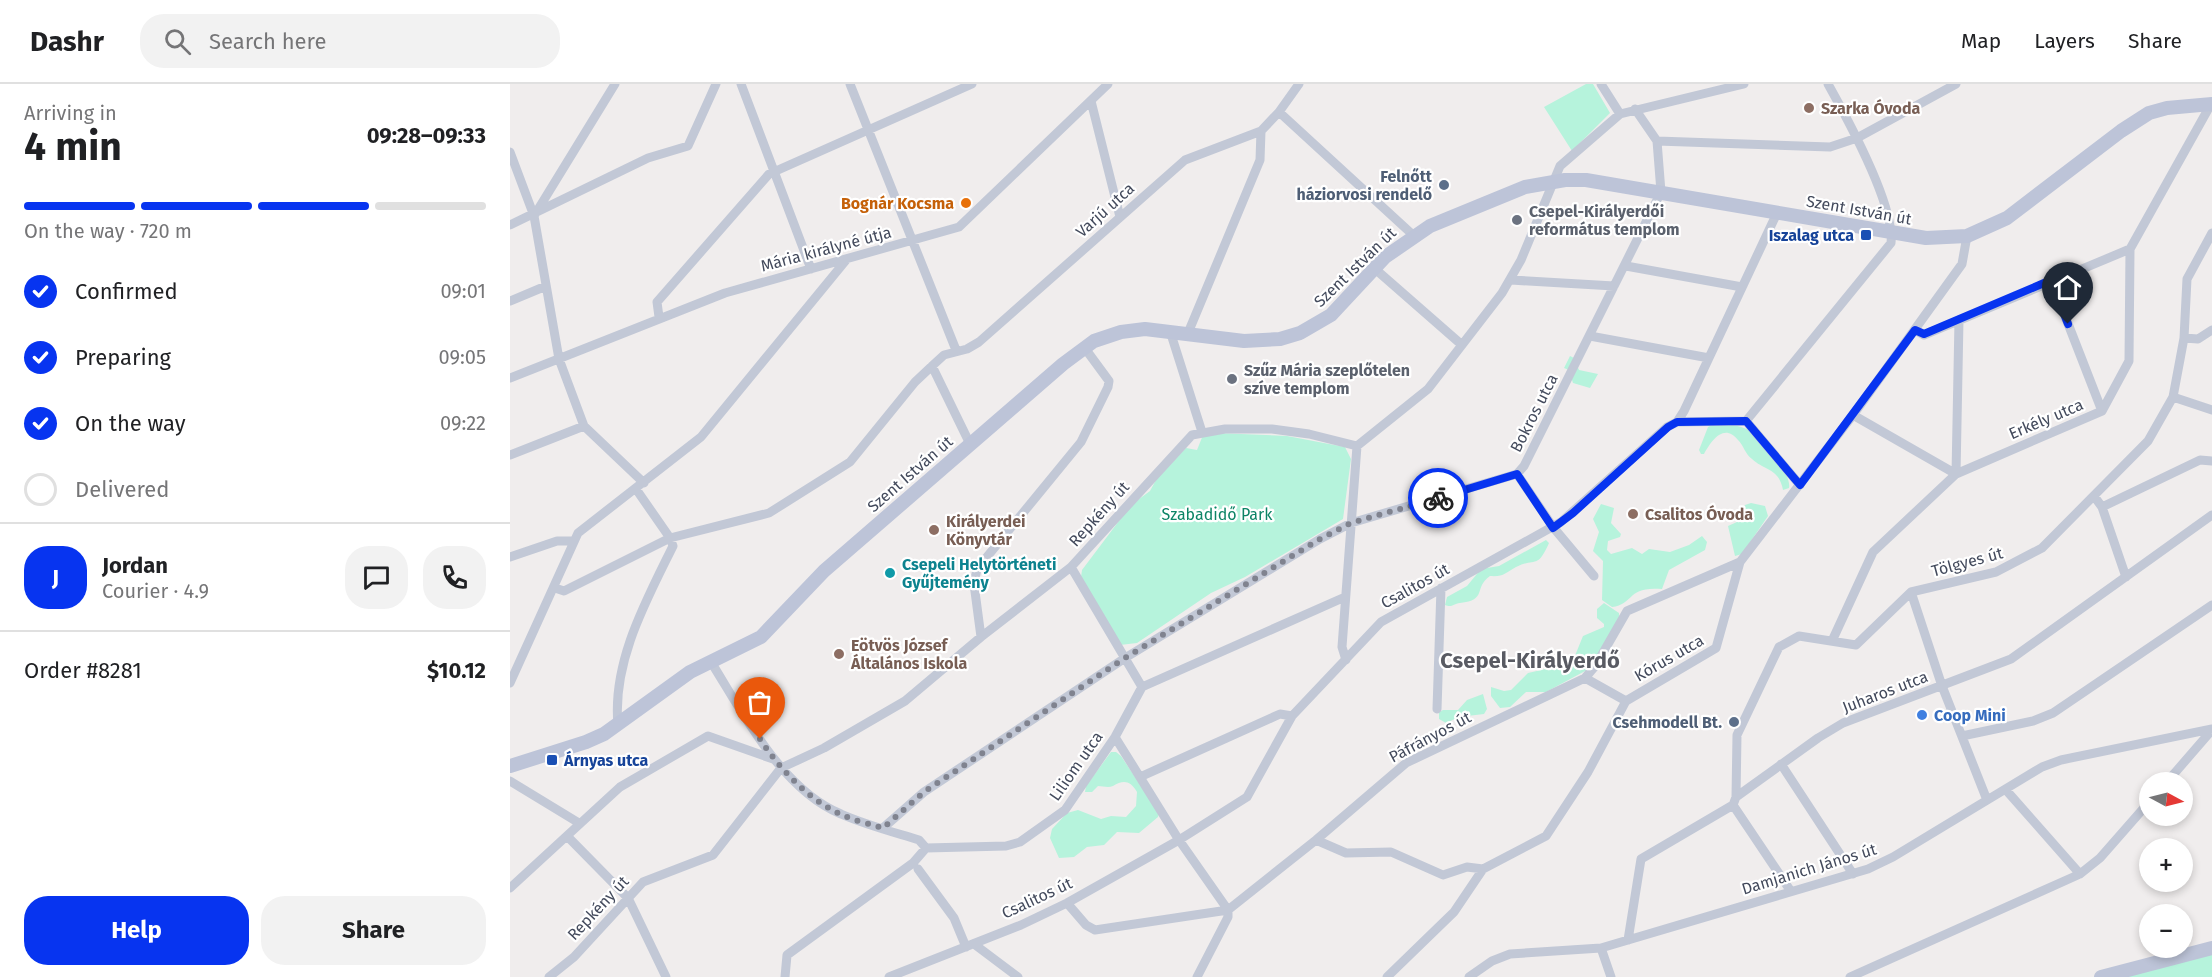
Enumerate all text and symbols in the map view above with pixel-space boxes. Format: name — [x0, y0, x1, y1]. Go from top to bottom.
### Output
search box — [140, 14, 560, 68]
text: Dashr — [30, 25, 104, 58]
icon: search — [161, 25, 194, 58]
text: Search here — [209, 28, 326, 55]
text: Map — [1961, 28, 2001, 54]
text: Layers — [2034, 28, 2095, 54]
text: Share — [2128, 28, 2182, 54]
place label: Szarka Óvoda — [1821, 98, 1921, 118]
text: Arriving in — [24, 101, 117, 125]
marker: Szarka Óvoda — [1802, 101, 1816, 115]
text: 09:28–09:33 — [367, 122, 486, 149]
text: 4 min — [24, 124, 122, 170]
place label: Felnőtt háziorvosi rendelő — [1296, 167, 1433, 204]
marker: Felnőtt háziorvosi rendelő — [1437, 178, 1451, 192]
street label: Varjú utca — [1072, 179, 1138, 241]
street label: Szent István út — [1805, 191, 1913, 229]
place label: Bognár Kocsma — [841, 194, 954, 213]
marker: Bognár Kocsma — [959, 196, 973, 210]
place label: Csepel-Királyerdői református templom — [1529, 202, 1680, 239]
marker: Csepel-Királyerdői református templom — [1510, 213, 1524, 227]
text: On the way · 720 m — [24, 219, 192, 243]
street label: Mária királyné útja — [758, 222, 894, 276]
street label: Szent István út — [1310, 223, 1400, 311]
place label: Iszalag utca — [1769, 226, 1854, 245]
marker: Iszalag utca — [1859, 228, 1873, 242]
pin — [2042, 262, 2093, 324]
icon: home — [2051, 271, 2084, 304]
icon: check — [24, 275, 57, 308]
text: Confirmed — [75, 278, 178, 305]
text: 09:01 — [440, 279, 486, 303]
icon: check — [24, 341, 57, 374]
text: Preparing — [75, 344, 171, 371]
text: 09:05 — [439, 345, 486, 369]
place label: Szűz Mária szeplőtelen szíve templom — [1244, 361, 1410, 398]
street label: Bokros utca — [1506, 371, 1562, 455]
marker: Szűz Mária szeplőtelen szíve templom — [1225, 372, 1239, 386]
street label: Erkély utca — [2006, 395, 2086, 443]
icon: check — [24, 407, 57, 440]
text: On the way — [75, 410, 186, 437]
text: 09:22 — [440, 411, 486, 435]
street label: Szent István út — [864, 432, 957, 516]
courier — [1408, 468, 1468, 528]
text: Delivered — [75, 476, 170, 503]
street label: Repkény út — [1065, 477, 1133, 550]
icon: bike — [1422, 482, 1455, 515]
place label: Csalitos Óvoda — [1645, 504, 1753, 524]
park label: Szabadidő Park — [1162, 505, 1273, 524]
marker: Csalitos Óvoda — [1626, 507, 1640, 521]
place label: Királyerdei Könyvtár — [946, 512, 1026, 549]
marker: Királyerdei Könyvtár — [927, 523, 941, 537]
street label: Tölgyes út — [1929, 543, 2005, 581]
button: chat — [345, 546, 408, 609]
button: phone — [423, 546, 486, 609]
text: Jordan — [102, 552, 168, 579]
place label: Csepeli Helytörténeti Gyűjtemény — [902, 555, 1057, 592]
street label: Csalitos út — [1377, 559, 1453, 613]
text: J — [52, 564, 59, 591]
marker: Csepeli Helytörténeti Gyűjtemény — [883, 566, 897, 580]
text: Courier · 4.9 — [102, 579, 209, 603]
street label: Kórus utca — [1631, 631, 1707, 685]
place label: Eötvös József Általános Iskola — [850, 636, 967, 673]
marker: Eötvös József Általános Iskola — [832, 647, 846, 661]
district label: Csepel-Királyerdő — [1440, 647, 1620, 674]
text: Order #8281 — [24, 657, 142, 684]
text: $10.12 — [427, 657, 486, 684]
street label: Juharos utca — [1840, 667, 1930, 717]
pin — [734, 677, 785, 739]
icon: bag — [743, 686, 776, 719]
place label: Coop Mini — [1934, 706, 2006, 725]
street label: Páfrányos út — [1386, 707, 1474, 767]
marker: Coop Mini — [1915, 708, 1929, 722]
place label: Csehmodell Bt. — [1613, 713, 1722, 732]
marker: Csehmodell Bt. — [1727, 715, 1741, 729]
street label: Liliom utca — [1045, 728, 1107, 804]
place label: Árnyas utca — [563, 750, 649, 770]
marker: Árnyas utca — [545, 753, 559, 767]
north arrow — [2139, 772, 2193, 826]
map controls — [2139, 772, 2193, 958]
button: + — [2139, 838, 2193, 892]
street label: Damjanich János út — [1739, 839, 1879, 899]
street label: Repkény út — [563, 872, 633, 944]
street label: Csalitos út — [999, 873, 1075, 923]
button: Help — [24, 896, 249, 965]
button: Share — [261, 896, 486, 965]
button: − — [2139, 904, 2193, 958]

